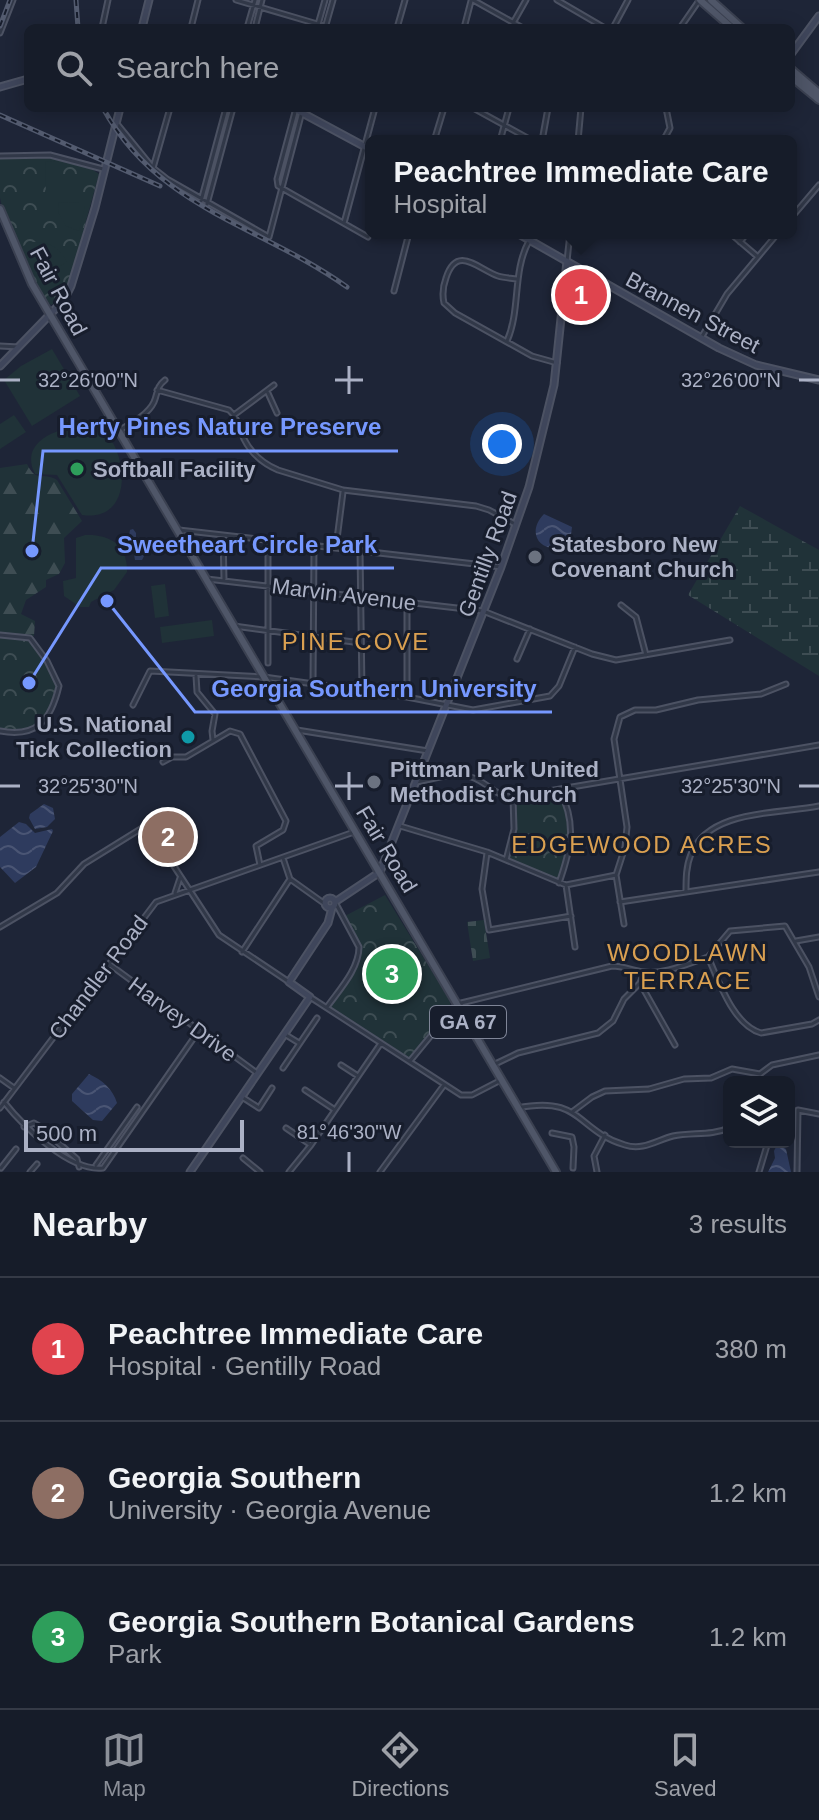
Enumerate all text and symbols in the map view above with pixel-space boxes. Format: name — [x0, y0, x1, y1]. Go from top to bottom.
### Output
search box — [24, 24, 795, 112]
icon: search — [52, 46, 96, 90]
text: Search here — [116, 51, 279, 84]
popup — [365, 135, 797, 239]
text: Peachtree Immediate Care — [393, 155, 769, 188]
text: Hospital — [393, 189, 487, 219]
street label: Fair Road — [25, 243, 92, 340]
pin: 1 — [555, 265, 607, 325]
street label: Brannen Street — [622, 267, 764, 358]
text: 32°26'00"N — [38, 369, 138, 391]
text: 32°26'00"N — [681, 369, 781, 391]
callout: Herty Pines Nature Preserve — [43, 403, 398, 451]
text: Herty Pines Nature Preserve — [59, 413, 381, 440]
your location — [482, 424, 522, 464]
place label: Softball Facility — [93, 457, 256, 482]
marker: Softball Facility — [68, 460, 86, 478]
street label: Gentilly Road — [453, 488, 522, 621]
callout: Sweetheart Circle Park — [101, 520, 394, 568]
text: Sweetheart Circle Park — [117, 531, 378, 558]
place label: Statesboro New Covenant Church — [551, 532, 734, 582]
marker: Statesboro New Covenant Church — [526, 548, 544, 566]
street label: Marvin Avenue — [270, 573, 417, 616]
district label: PINE COVE — [282, 628, 430, 655]
callout: Georgia Southern University — [195, 664, 552, 712]
text: Georgia Southern University — [211, 675, 537, 702]
place label: U.S. National Tick Collection — [16, 712, 172, 762]
marker: U.S. National Tick Collection — [179, 728, 197, 746]
place label: Pittman Park United Methodist Church — [390, 757, 599, 807]
marker: Pittman Park United Methodist Church — [365, 773, 383, 791]
text: 32°25'30"N — [38, 775, 138, 797]
text: 32°25'30"N — [681, 775, 781, 797]
street label: Fair Road — [351, 801, 422, 897]
pin: 2 — [142, 807, 194, 867]
district label: EDGEWOOD ACRES — [511, 831, 773, 858]
street label: Chandler Road — [44, 911, 153, 1044]
district label: WOODLAWN TERRACE — [607, 939, 769, 994]
pin: 3 — [366, 944, 418, 1004]
street label: Harvey Drive — [124, 972, 241, 1067]
road number: GA 67 — [430, 1006, 506, 1038]
map controls — [723, 1076, 795, 1148]
button: layers — [723, 1076, 795, 1148]
scale bar — [24, 1116, 244, 1152]
text: 500 m — [36, 1121, 97, 1146]
text: 81°46'30"W — [297, 1121, 401, 1143]
text: Nearby — [32, 1205, 147, 1243]
text: 3 results — [689, 1209, 787, 1239]
text: Peachtree Immediate Care — [108, 1317, 483, 1350]
text: 1 — [51, 1334, 65, 1364]
text: 380 m — [715, 1334, 787, 1364]
text: Hospital · Gentilly Road — [108, 1351, 381, 1381]
text: Georgia Southern — [108, 1461, 361, 1494]
text: 2 — [51, 1478, 65, 1508]
text: 1.2 km — [709, 1478, 787, 1508]
text: University · Georgia Avenue — [108, 1495, 431, 1525]
text: Georgia Southern Botanical Gardens — [108, 1605, 635, 1638]
text: 3 — [51, 1622, 65, 1652]
text: 1.2 km — [709, 1622, 787, 1652]
text: Park — [108, 1639, 161, 1669]
tab: Map — [102, 1728, 146, 1802]
tab: Directions — [351, 1728, 449, 1802]
tab: Saved — [654, 1728, 717, 1802]

